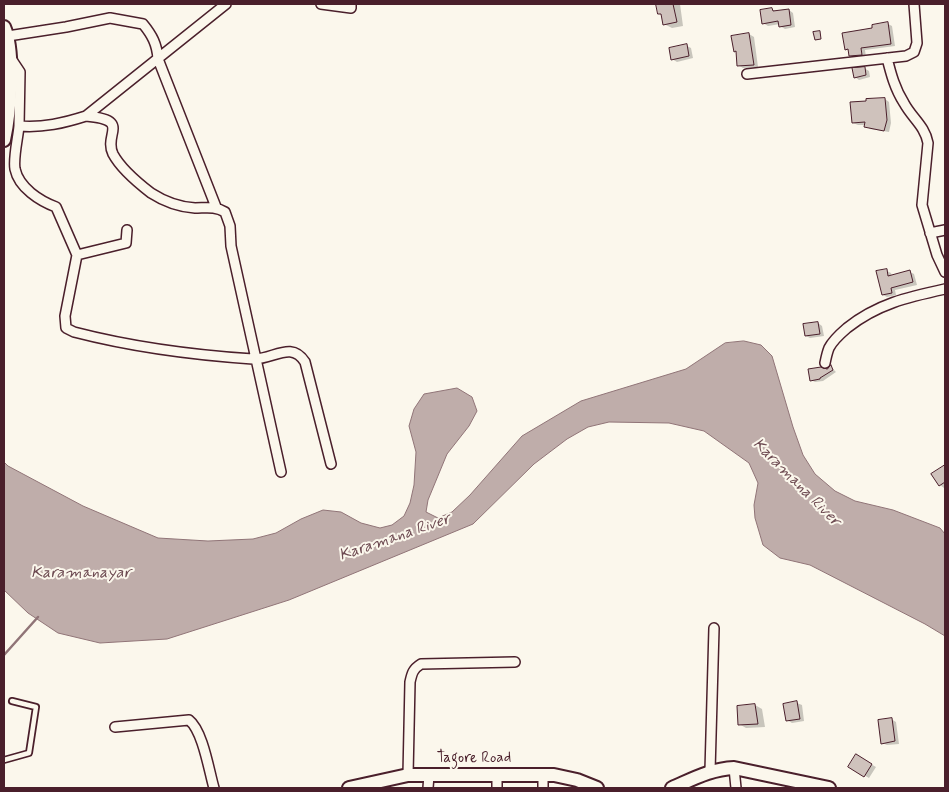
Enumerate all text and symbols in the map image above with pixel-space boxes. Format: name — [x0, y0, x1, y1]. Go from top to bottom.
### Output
water label: Karamana River — [748, 435, 844, 531]
water label: Karamana River — [337, 510, 453, 566]
water label: Karamanayar — [31, 564, 131, 584]
street label: Tagore Road — [437, 750, 511, 768]

